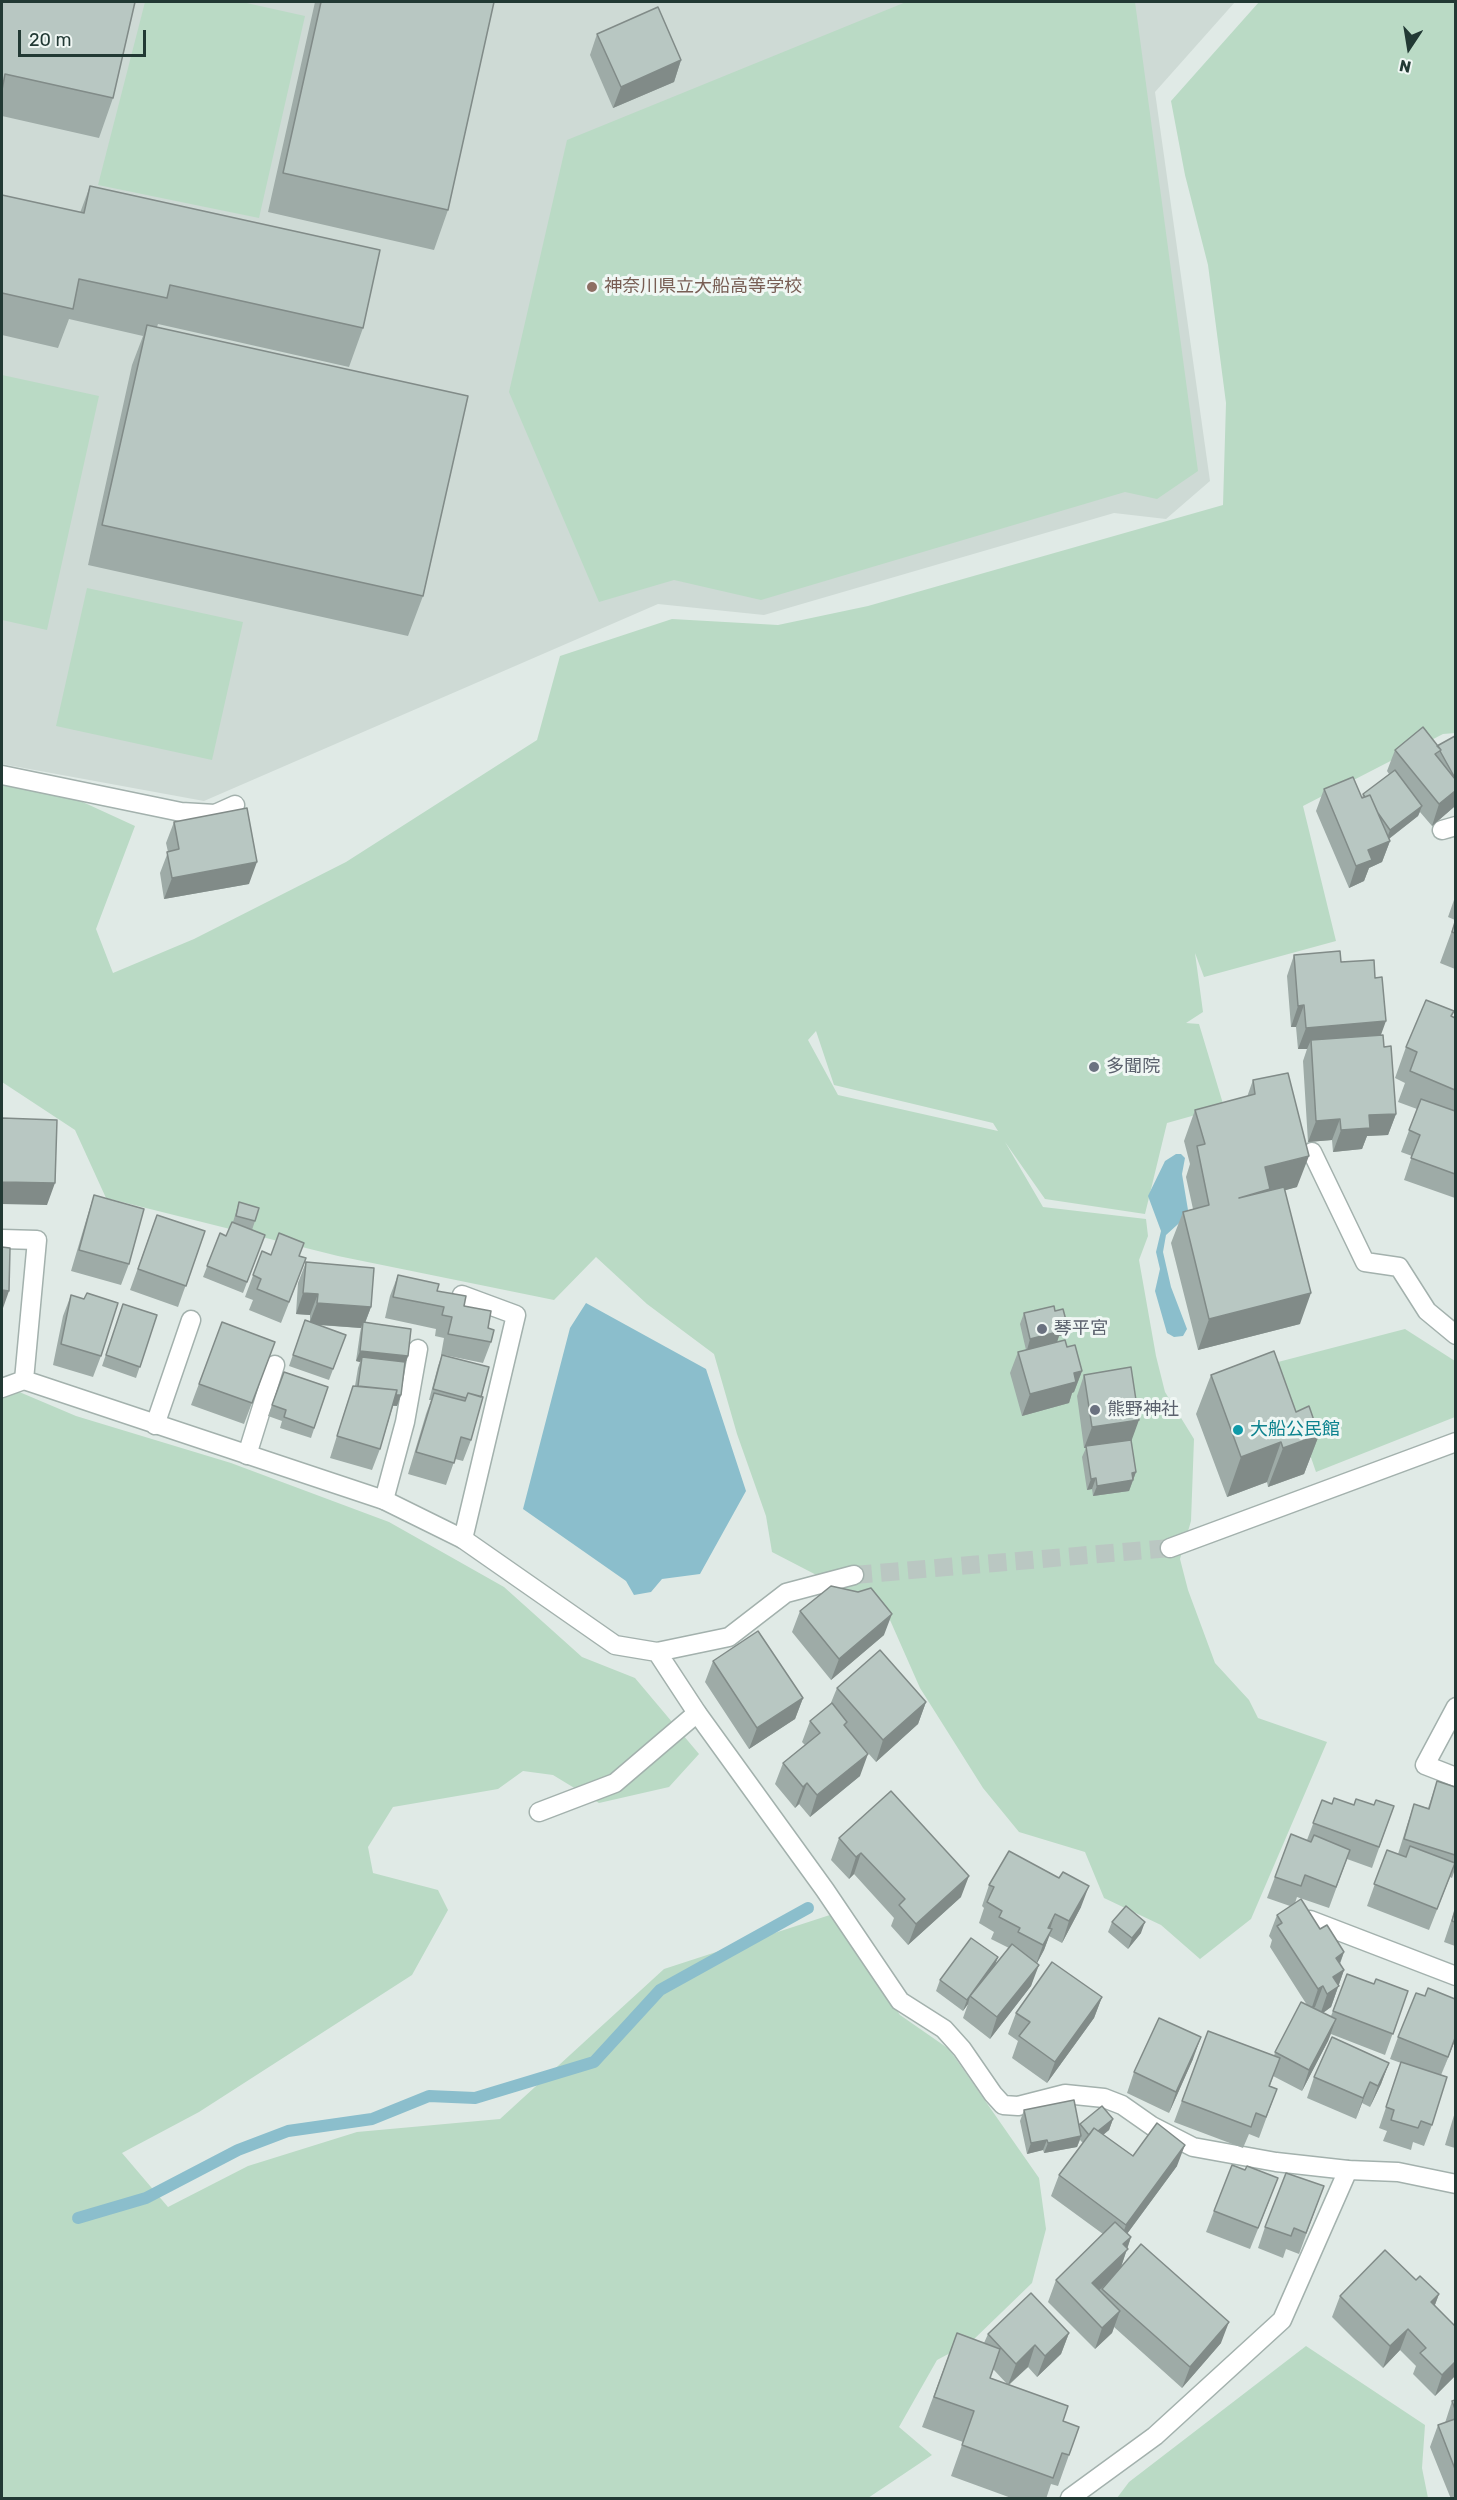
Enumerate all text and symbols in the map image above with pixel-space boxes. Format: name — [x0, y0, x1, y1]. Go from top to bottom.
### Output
scale bar — [21, 18, 148, 56]
north arrow — [1379, 18, 1439, 78]
text: 20 m — [29, 29, 71, 51]
text: N — [1398, 56, 1413, 77]
place label: 神奈川県立大船高等学校 — [604, 276, 802, 298]
marker: 神奈川県立大船高等学校 — [585, 280, 599, 294]
place label: 多聞院 — [1106, 1056, 1160, 1078]
marker: 多聞院 — [1087, 1060, 1101, 1074]
place label: 琴平宮 — [1054, 1318, 1108, 1340]
marker: 琴平宮 — [1035, 1322, 1049, 1336]
place label: 熊野神社 — [1107, 1399, 1179, 1421]
marker: 熊野神社 — [1088, 1403, 1102, 1417]
place label: 大船公民館 — [1250, 1419, 1340, 1441]
marker: 大船公民館 — [1231, 1423, 1245, 1437]

